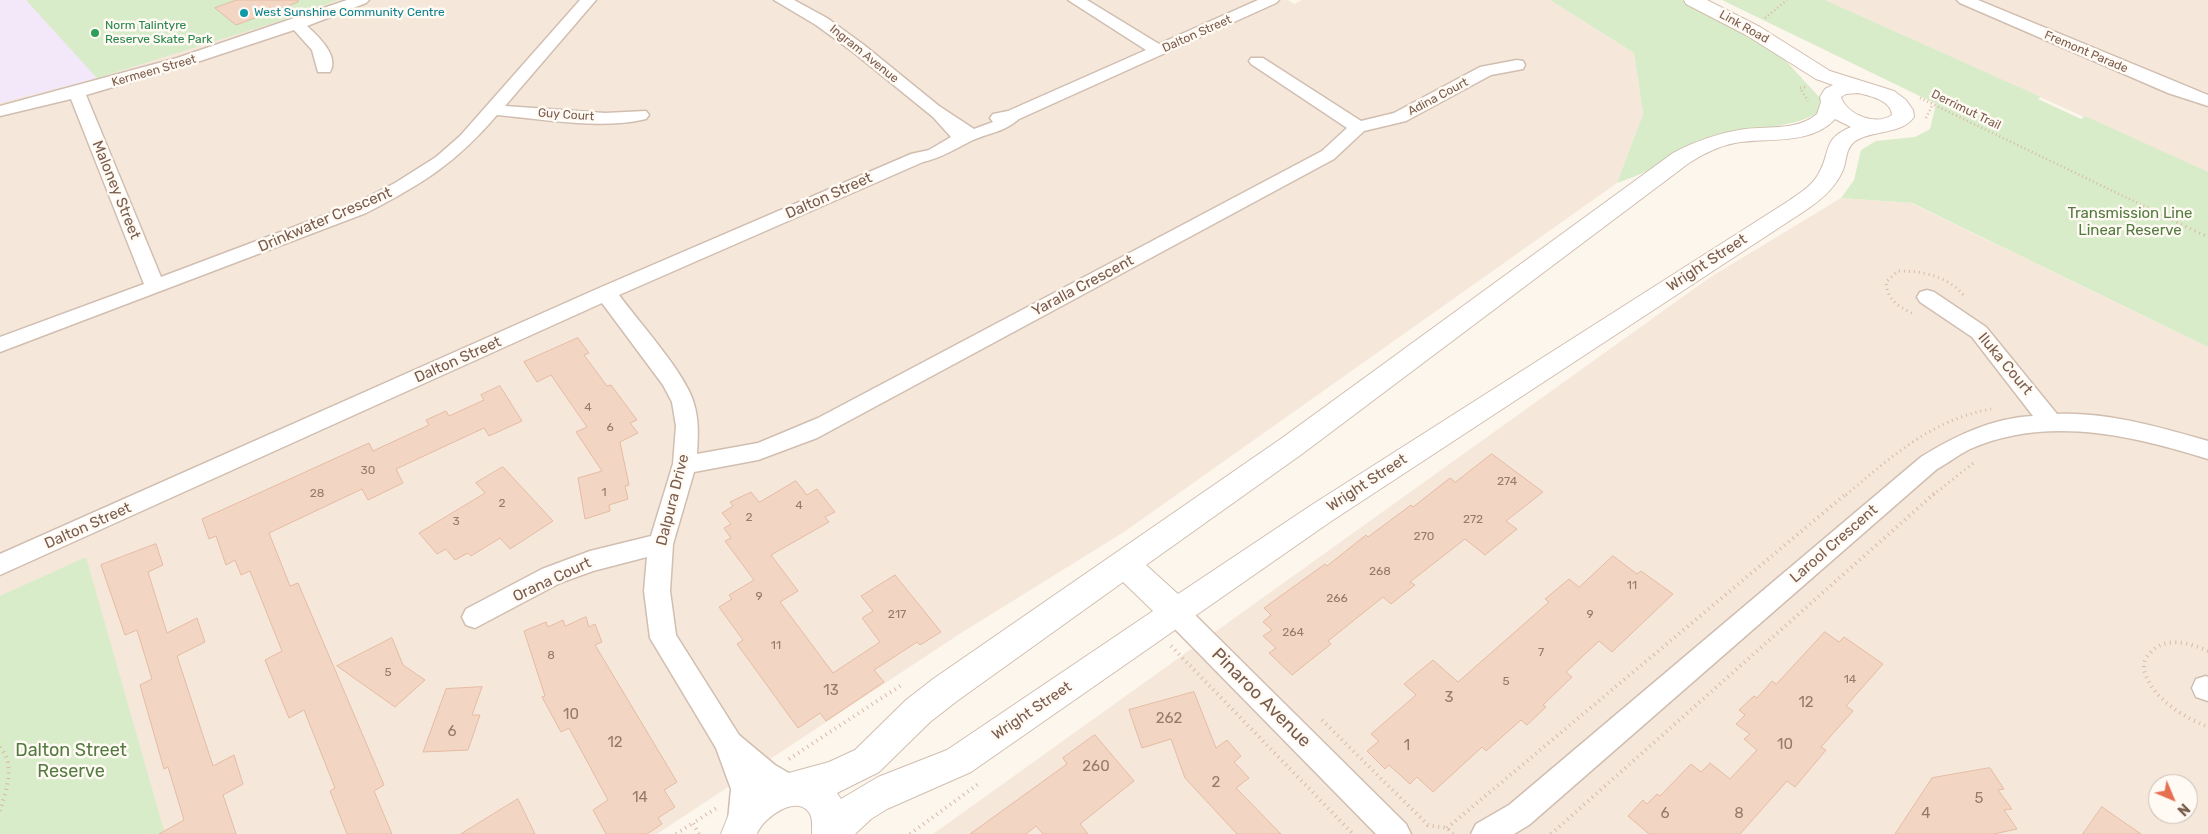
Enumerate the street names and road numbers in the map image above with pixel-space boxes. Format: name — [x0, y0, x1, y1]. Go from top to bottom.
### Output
street label: Link Road — [1717, 7, 1771, 47]
street label: Dalton Street — [1160, 12, 1234, 56]
street label: Ingram Avenue — [827, 22, 901, 86]
street label: Fremont Parade — [2042, 28, 2130, 76]
street label: Kermeen Street — [110, 52, 198, 90]
street label: Adina Court — [1405, 75, 1471, 119]
street label: Derrimut Trail — [1929, 87, 2003, 133]
street label: Guy Court — [537, 106, 595, 124]
street label: Maloney Street — [88, 138, 144, 242]
street label: Dalton Street — [783, 169, 875, 223]
street label: Drinkwater Crescent — [256, 184, 394, 256]
street label: Wright Street — [1663, 230, 1751, 296]
street label: Yaralla Crescent — [1029, 252, 1137, 320]
street label: Iluka Court — [1974, 329, 2036, 399]
street label: Dalton Street — [412, 333, 504, 387]
street label: Wright Street — [1323, 450, 1411, 516]
street label: Dalpura Drive — [653, 452, 693, 548]
street label: Dalton Street — [42, 499, 134, 553]
street label: Larool Crescent — [1787, 501, 1881, 587]
street label: Orana Court — [510, 554, 594, 606]
street label: Pinaroo Avenue — [1207, 644, 1315, 752]
street label: Wright Street — [989, 678, 1075, 744]

